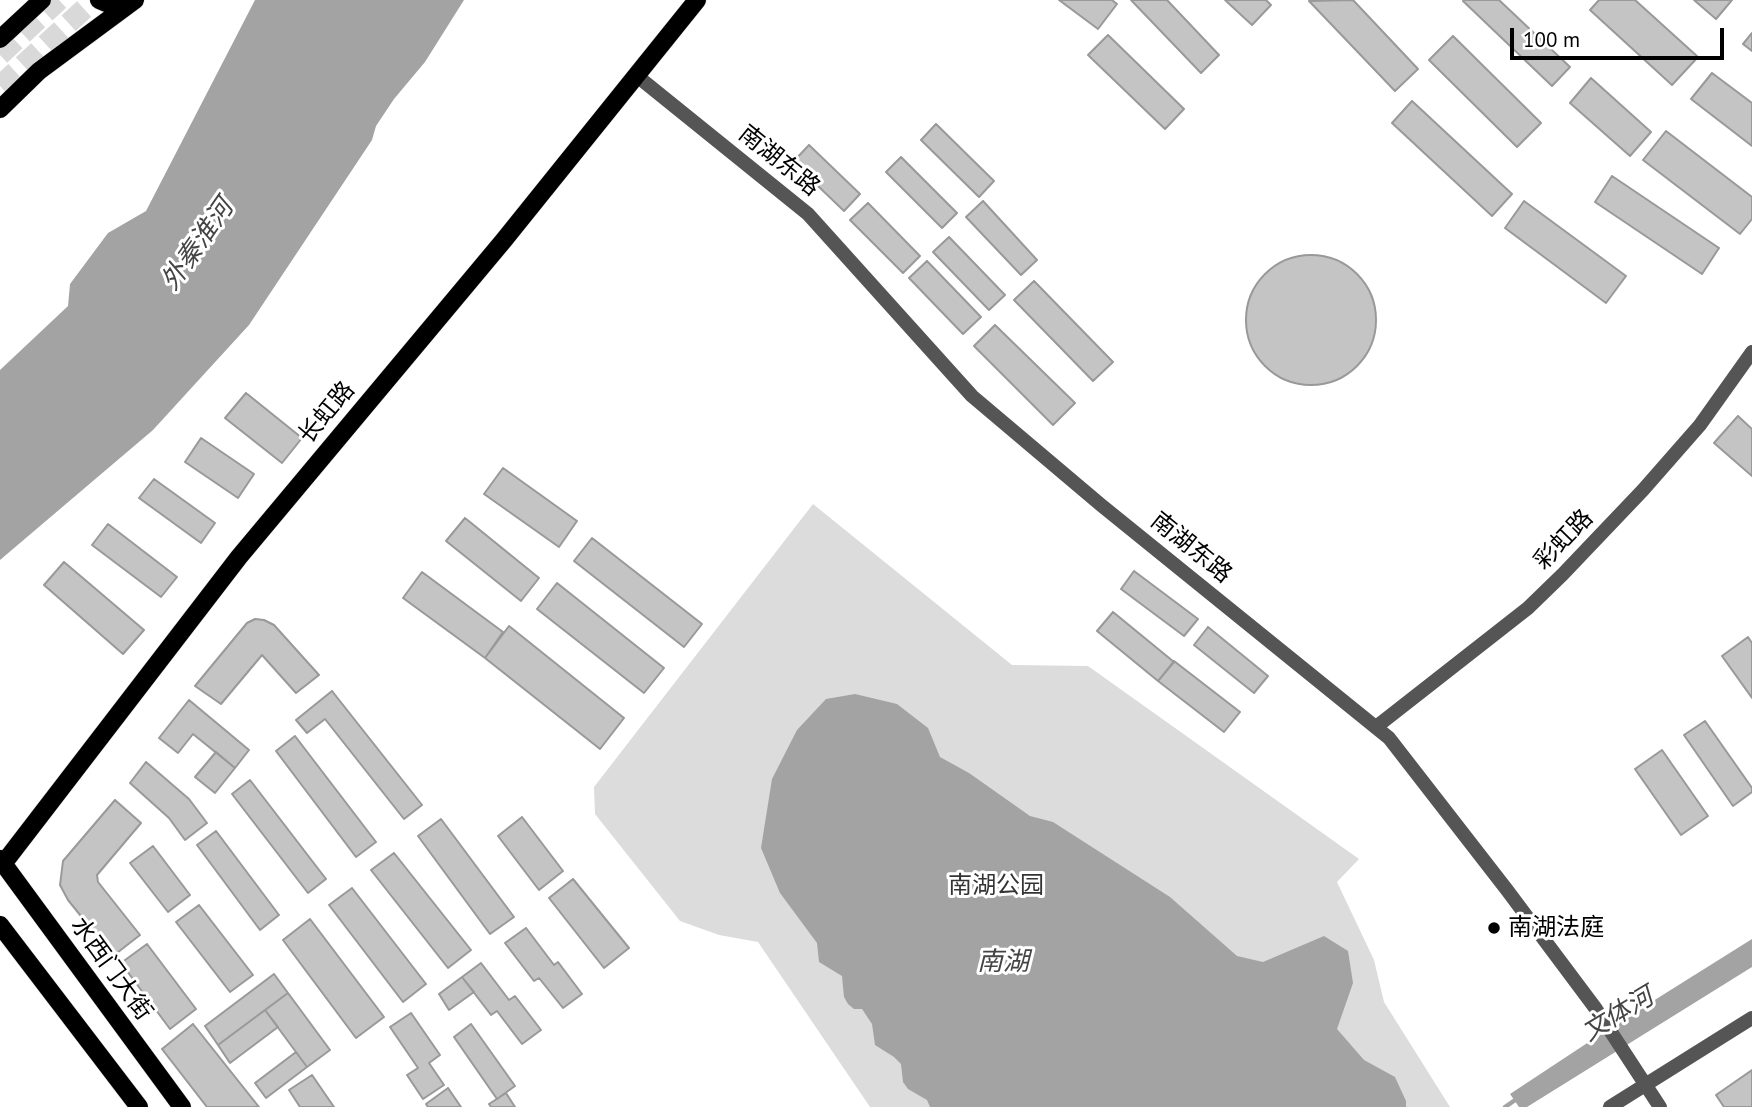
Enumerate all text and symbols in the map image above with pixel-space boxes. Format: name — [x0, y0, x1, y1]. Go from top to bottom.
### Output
scale bar — [1514, 14, 1728, 58]
text: 100 m — [1523, 26, 1580, 53]
street label: 南湖东路 — [733, 120, 825, 202]
water label: 外秦淮河 — [155, 193, 241, 297]
street label: 长虹路 — [293, 376, 361, 450]
street label: 彩虹路 — [1529, 504, 1599, 576]
street label: 南湖东路 — [1145, 507, 1237, 589]
park label: 南湖公园 — [948, 872, 1044, 900]
street label: 水西门大街 — [64, 912, 158, 1026]
place label: 南湖法庭 — [1508, 914, 1604, 942]
marker: 南湖法庭 — [1486, 920, 1502, 936]
water label: 南湖 — [977, 947, 1029, 979]
water label: 文体河 — [1577, 982, 1659, 1048]

